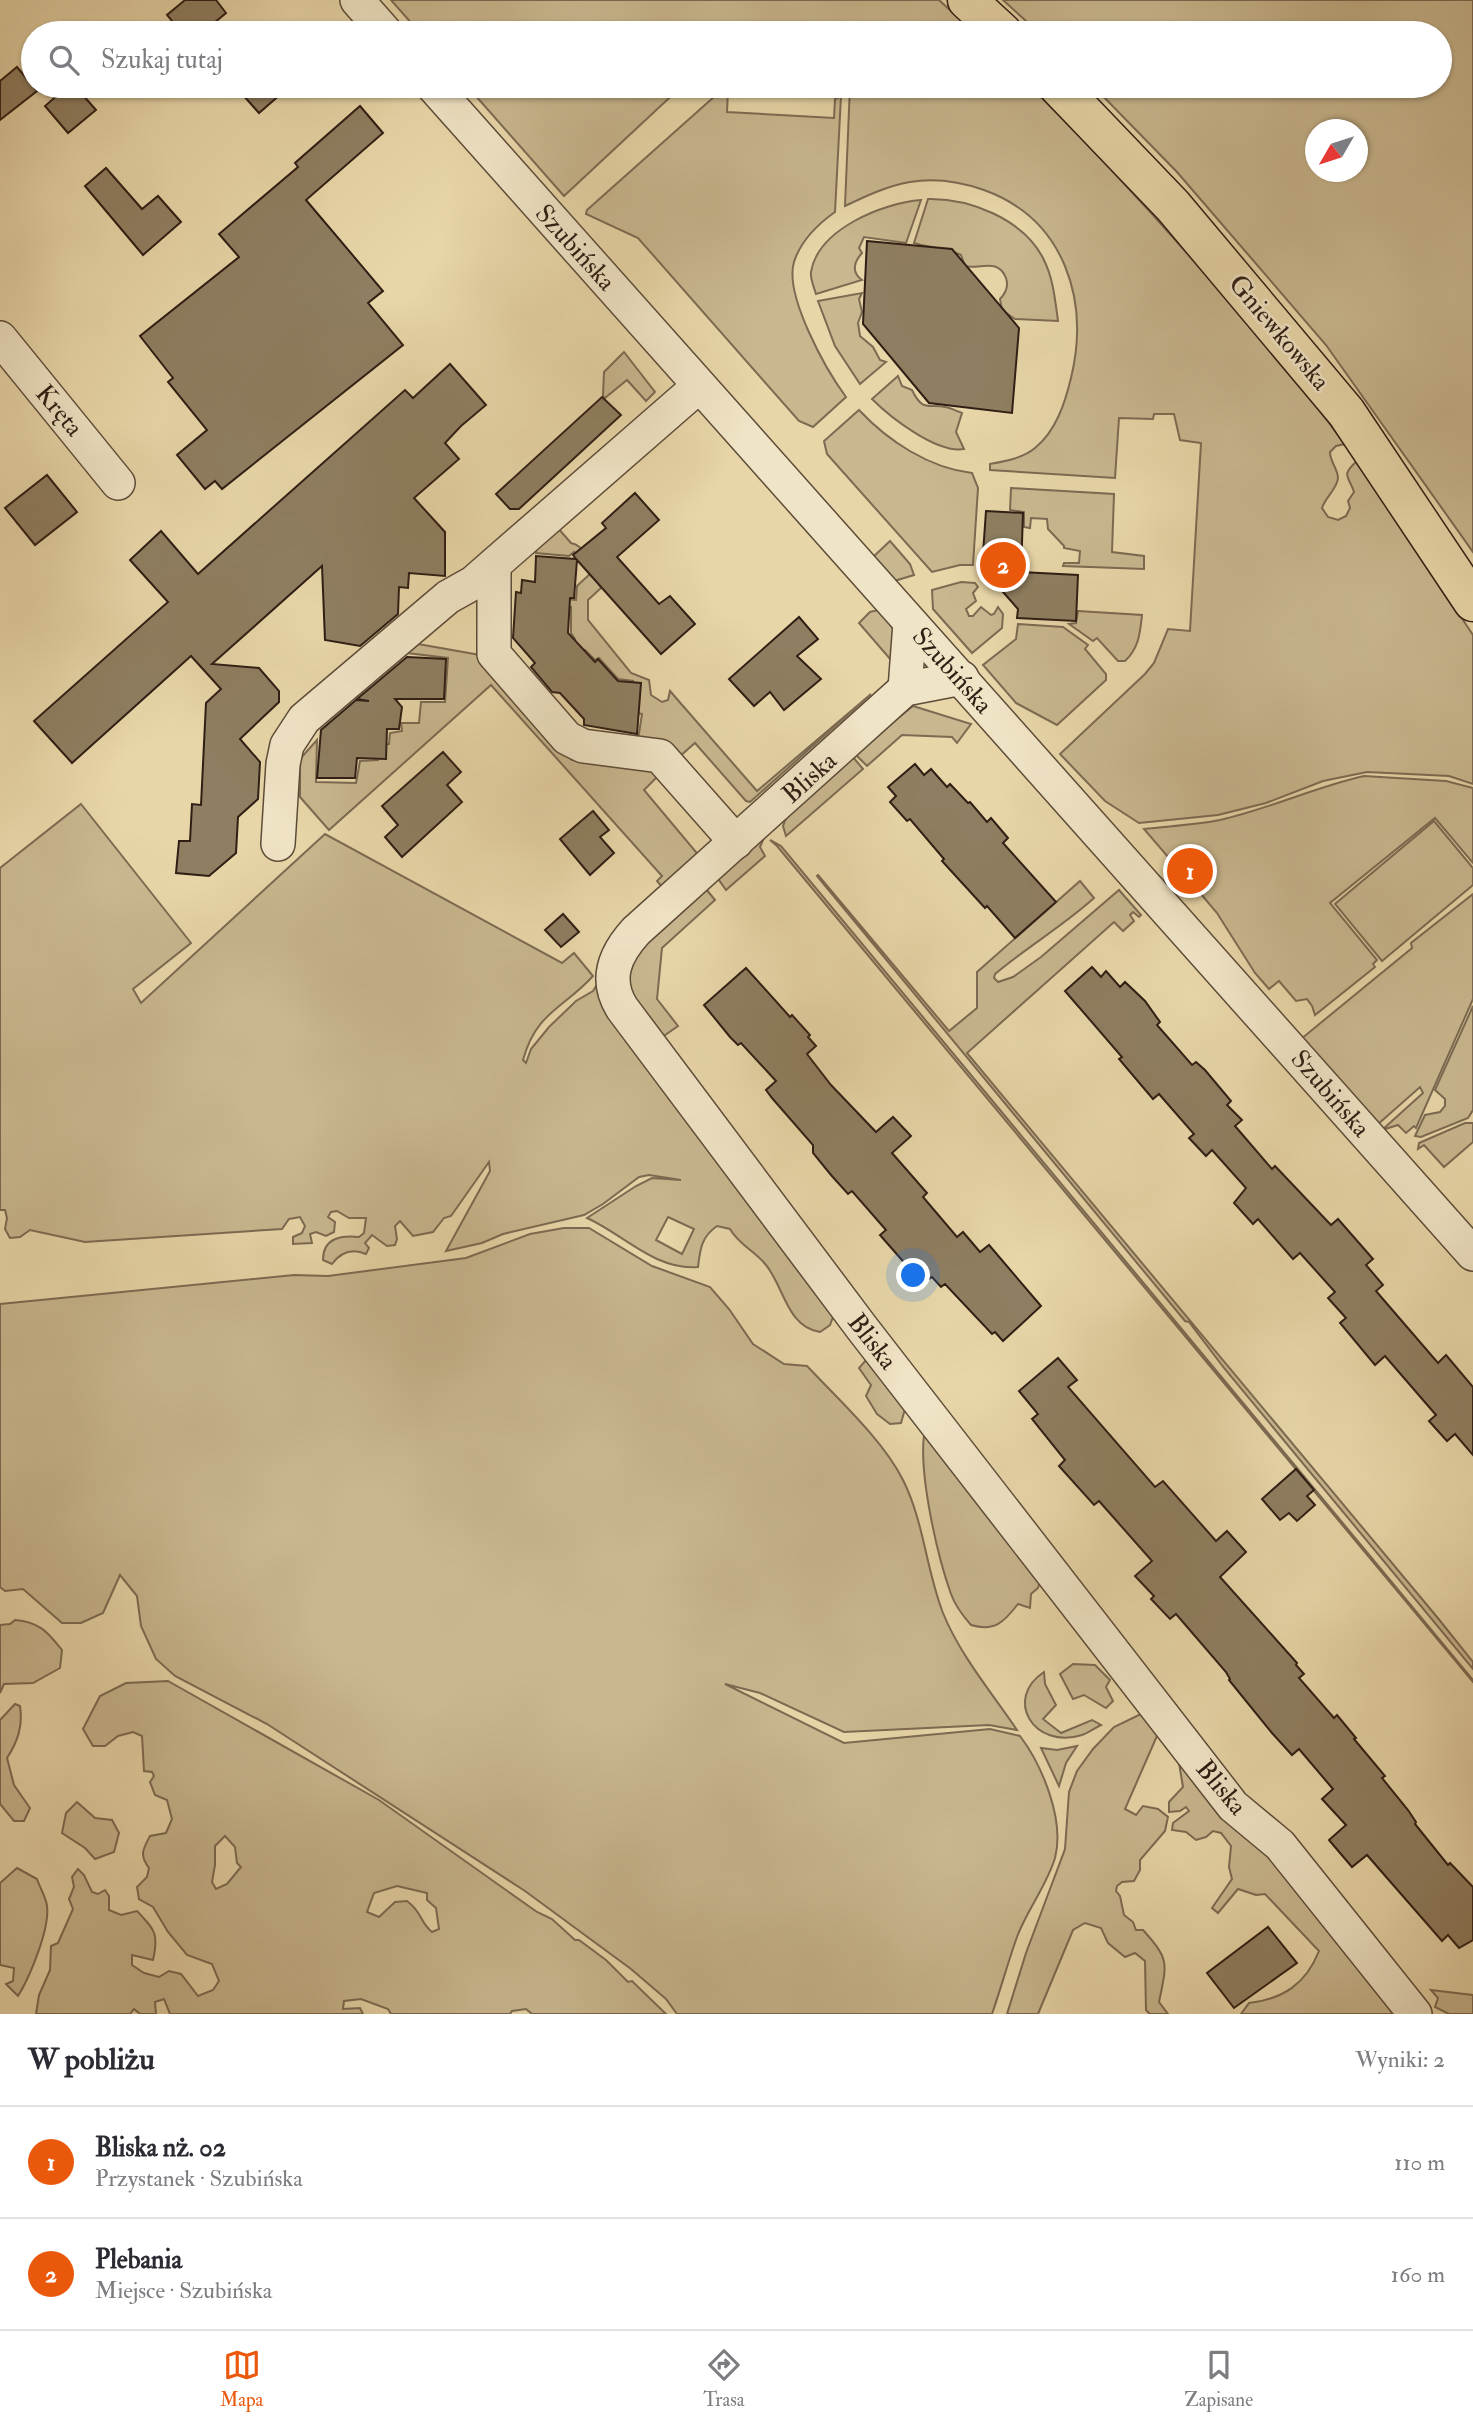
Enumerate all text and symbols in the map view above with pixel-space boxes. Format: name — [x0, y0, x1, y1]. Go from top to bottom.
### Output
search box — [21, 21, 1452, 98]
icon: search — [45, 41, 83, 79]
text: Szukaj tutaj — [101, 44, 223, 76]
north arrow — [1305, 119, 1368, 182]
street label: Szubińska — [528, 198, 623, 298]
street label: Gniewkowska — [1222, 268, 1337, 397]
street label: Kręta — [28, 378, 90, 443]
pin: 2 — [980, 539, 1026, 591]
street label: Szubińska — [905, 621, 1000, 721]
street label: Bliska — [776, 745, 844, 810]
pin: 1 — [1167, 845, 1213, 897]
street label: Szubińska — [1284, 1043, 1377, 1144]
your location — [896, 1258, 930, 1292]
street label: Bliska — [840, 1307, 904, 1376]
street label: Bliska — [1189, 1753, 1254, 1822]
text: W pobliżu — [28, 2041, 155, 2078]
text: Wyniki: 2 — [1355, 2045, 1445, 2074]
text: Bliska nż. 02 — [95, 2132, 226, 2164]
text: 1 — [47, 2148, 55, 2177]
text: 110 m — [1394, 2148, 1445, 2177]
text: Przystanek · Szubińska — [95, 2164, 303, 2193]
text: Plebania — [95, 2244, 182, 2276]
text: 2 — [45, 2260, 57, 2289]
text: 160 m — [1391, 2260, 1445, 2289]
text: Miejsce · Szubińska — [95, 2276, 272, 2305]
tab: Mapa — [220, 2346, 263, 2412]
tab: Trasa — [703, 2346, 745, 2412]
tab: Zapisane — [1184, 2346, 1253, 2412]

